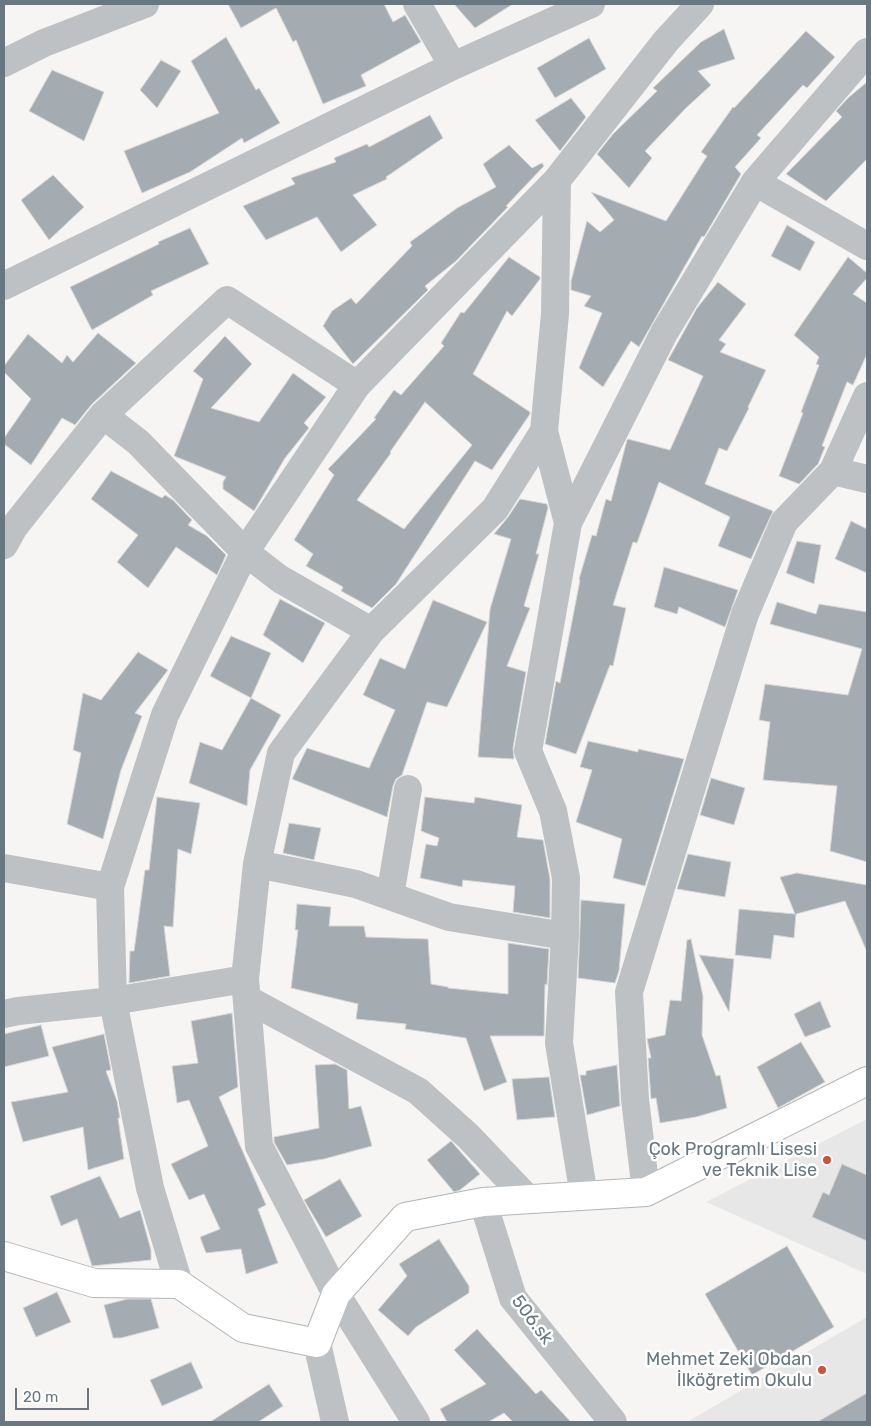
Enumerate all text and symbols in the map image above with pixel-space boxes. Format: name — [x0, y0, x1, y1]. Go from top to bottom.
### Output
place label: Çok Programlı Lisesi ve Teknik Lise — [649, 1139, 817, 1182]
marker: Çok Programlı Lisesi ve Teknik Lise — [821, 1154, 833, 1166]
street label: 506.sk — [507, 1291, 557, 1349]
place label: Mehmet Zeki Obdan İlköğretim Okulu — [646, 1349, 812, 1392]
marker: Mehmet Zeki Obdan İlköğretim Okulu — [816, 1364, 828, 1376]
scale bar — [18, 1378, 91, 1410]
text: 20 m — [23, 1388, 58, 1406]

